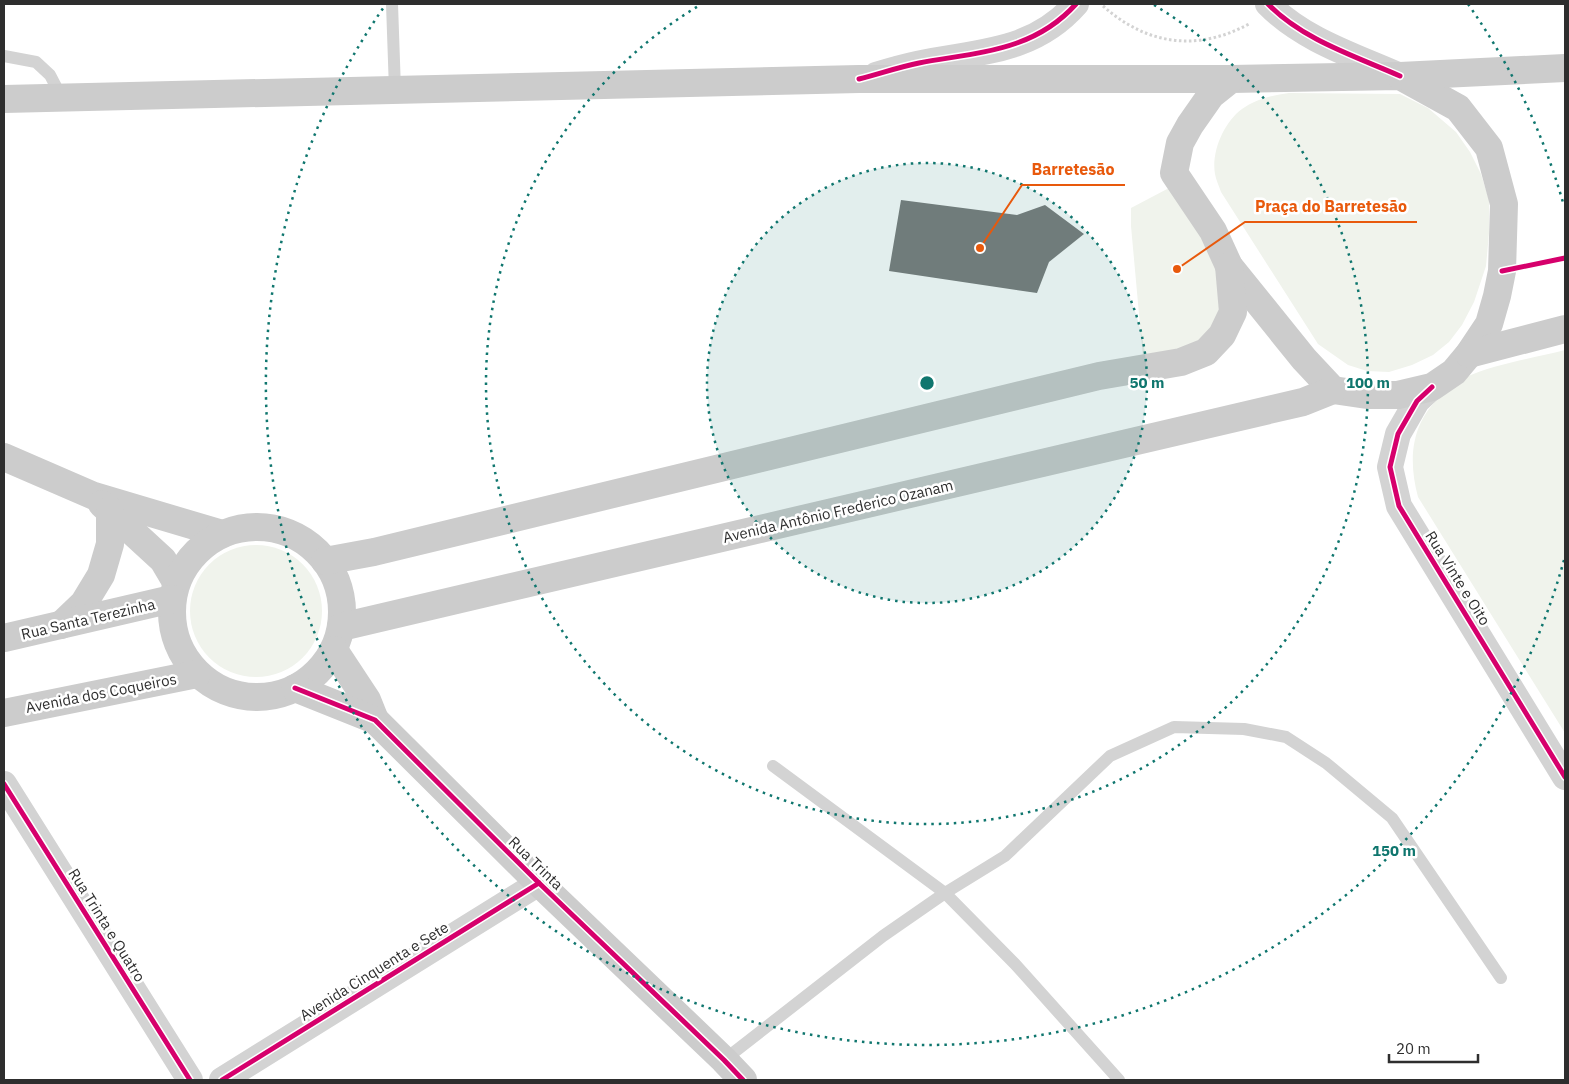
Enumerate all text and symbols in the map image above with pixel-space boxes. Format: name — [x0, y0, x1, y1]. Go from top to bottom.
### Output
callout: Barretesão — [1022, 154, 1125, 185]
text: Barretesão — [1032, 159, 1114, 179]
callout: Praça do Barretesão — [1245, 191, 1417, 222]
text: Praça do Barretesão — [1255, 196, 1407, 216]
text: 50 m — [1130, 373, 1164, 392]
text: 100 m — [1346, 373, 1390, 392]
centre of rings — [918, 374, 936, 392]
street label: Avenida Antônio Frederico Ozanam — [721, 475, 955, 547]
street label: Rua Vinte e Oito — [1421, 527, 1495, 629]
street label: Rua Santa Terezinha — [19, 594, 157, 644]
street label: Avenida dos Coqueiros — [24, 669, 178, 717]
street label: Rua Trinta — [505, 832, 567, 894]
text: 150 m — [1372, 841, 1416, 860]
street label: Rua Trinta e Quatro — [64, 865, 150, 985]
street label: Avenida Cinquenta e Sete — [296, 917, 452, 1025]
scale bar — [1389, 1032, 1478, 1064]
text: 20 m — [1396, 1039, 1431, 1058]

